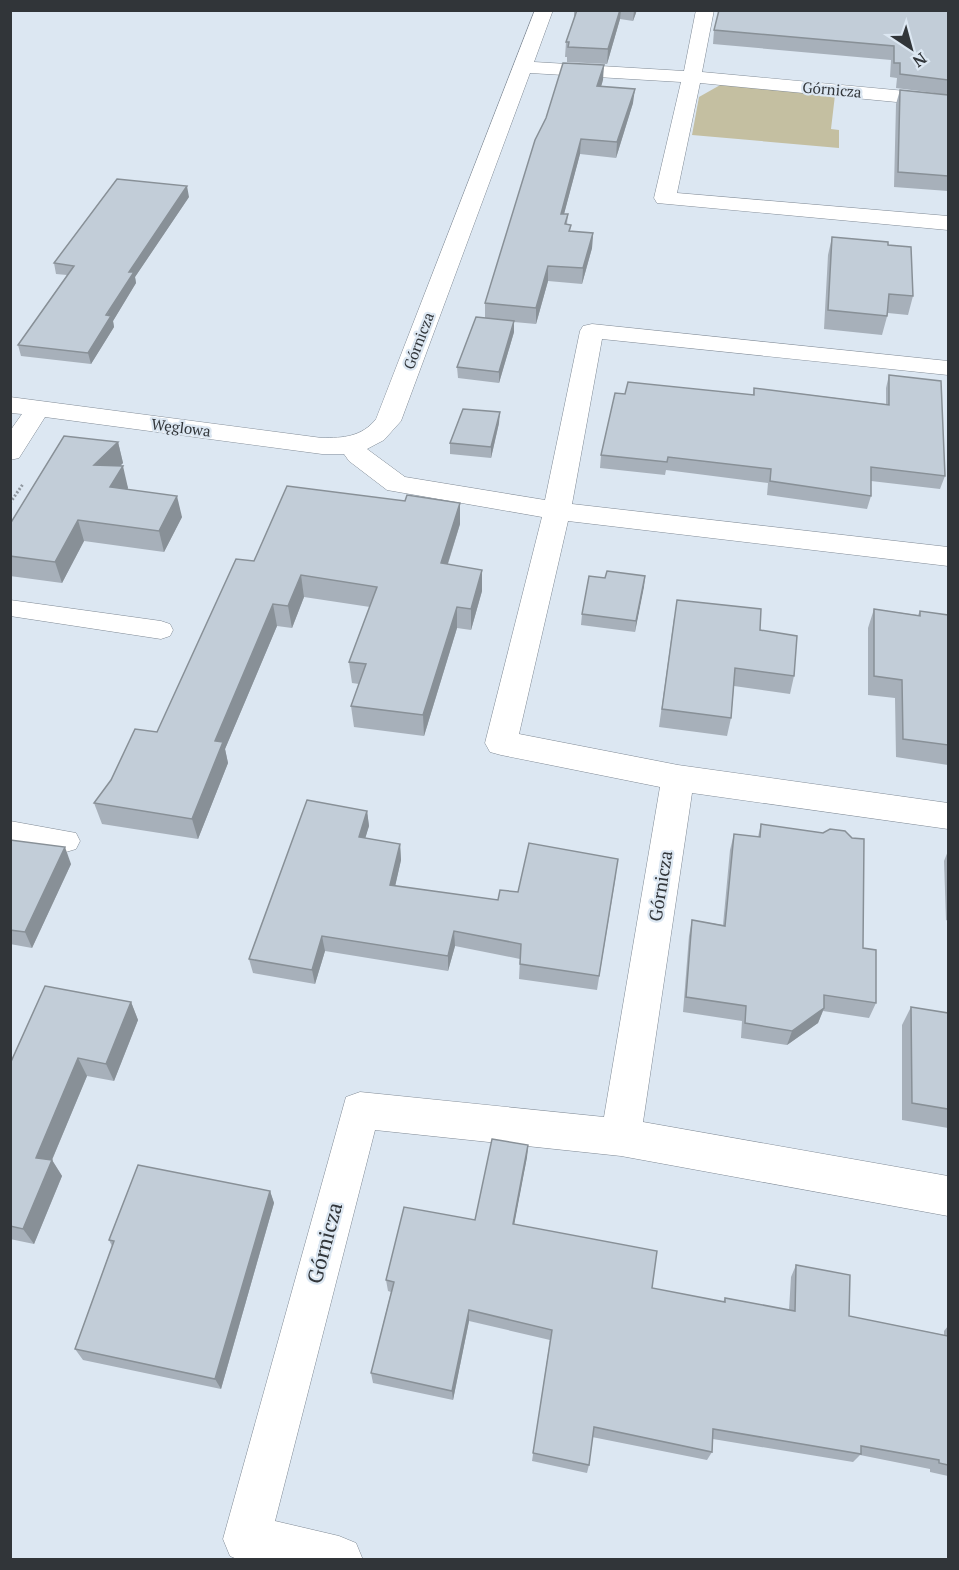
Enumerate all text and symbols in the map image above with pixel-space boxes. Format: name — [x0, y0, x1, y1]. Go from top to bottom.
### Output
north arrow — [881, 18, 941, 78]
text: N — [908, 48, 931, 73]
street label: Górnicza — [802, 76, 863, 102]
street label: Górnicza — [398, 309, 438, 372]
street label: Węglowa — [150, 413, 212, 441]
street label: Górnicza — [643, 849, 677, 923]
street label: Górnicza — [300, 1199, 348, 1287]

